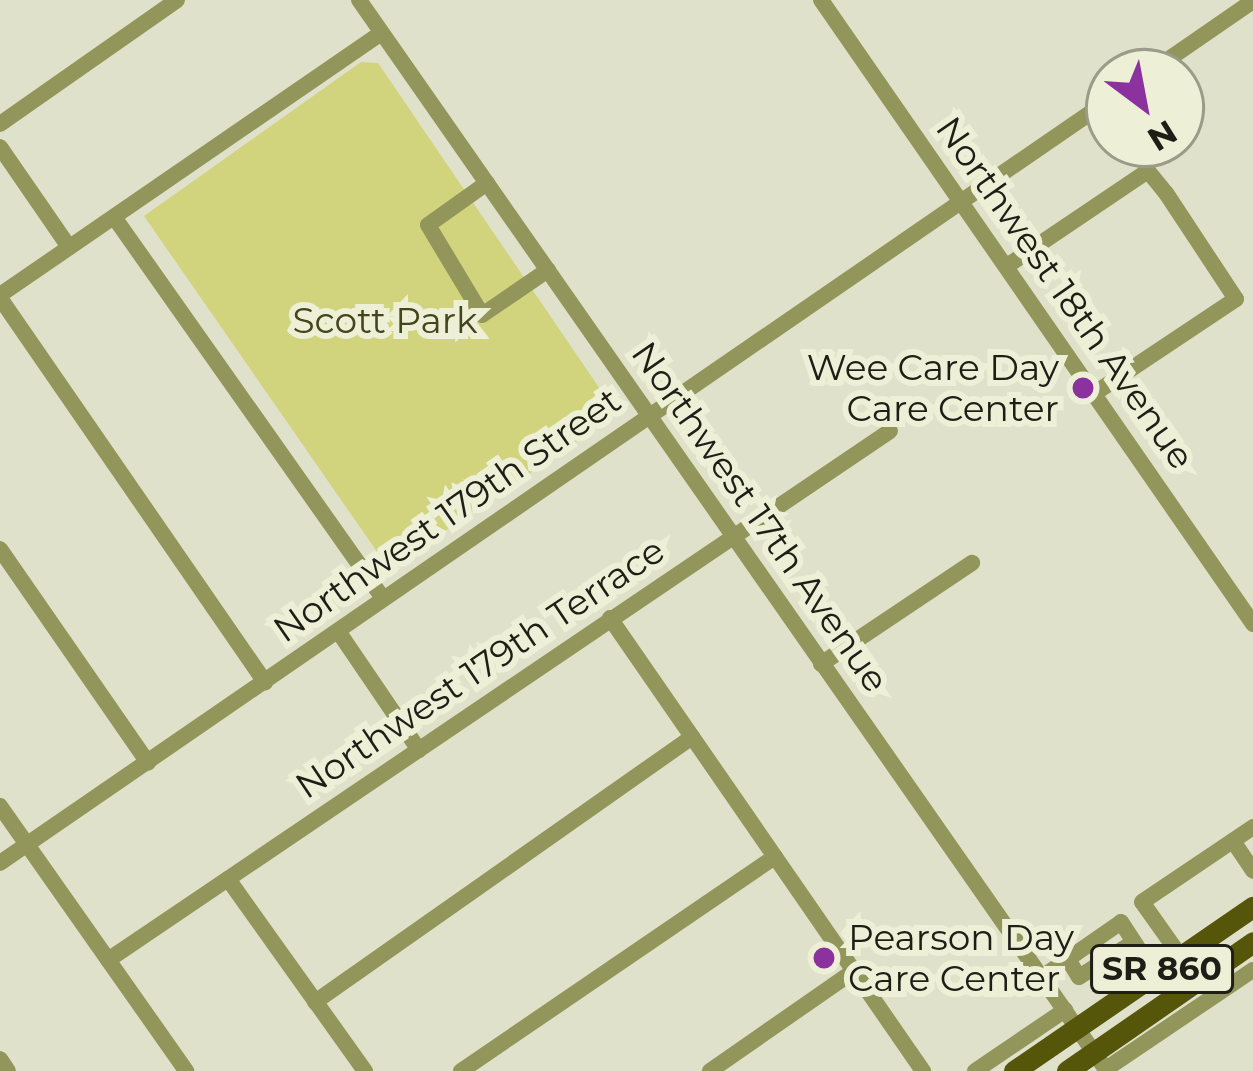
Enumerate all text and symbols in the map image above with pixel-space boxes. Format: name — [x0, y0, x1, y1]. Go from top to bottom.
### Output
north arrow — [1085, 48, 1205, 168]
street label: Northwest 18th Avenue — [927, 109, 1203, 477]
park label: Scott Park — [292, 299, 478, 343]
street label: Northwest 17th Avenue — [622, 333, 898, 701]
place label: Wee Care Day Care Center — [807, 345, 1059, 430]
marker: Wee Care Day Care Center — [1070, 375, 1096, 401]
street label: Northwest 179th Street — [265, 379, 629, 651]
street label: Northwest 179th Terrace — [288, 528, 672, 808]
place label: Pearson Day Care Center — [848, 915, 1074, 1000]
road number: SR 860 — [1090, 942, 1234, 996]
marker: Pearson Day Care Center — [811, 945, 837, 971]

